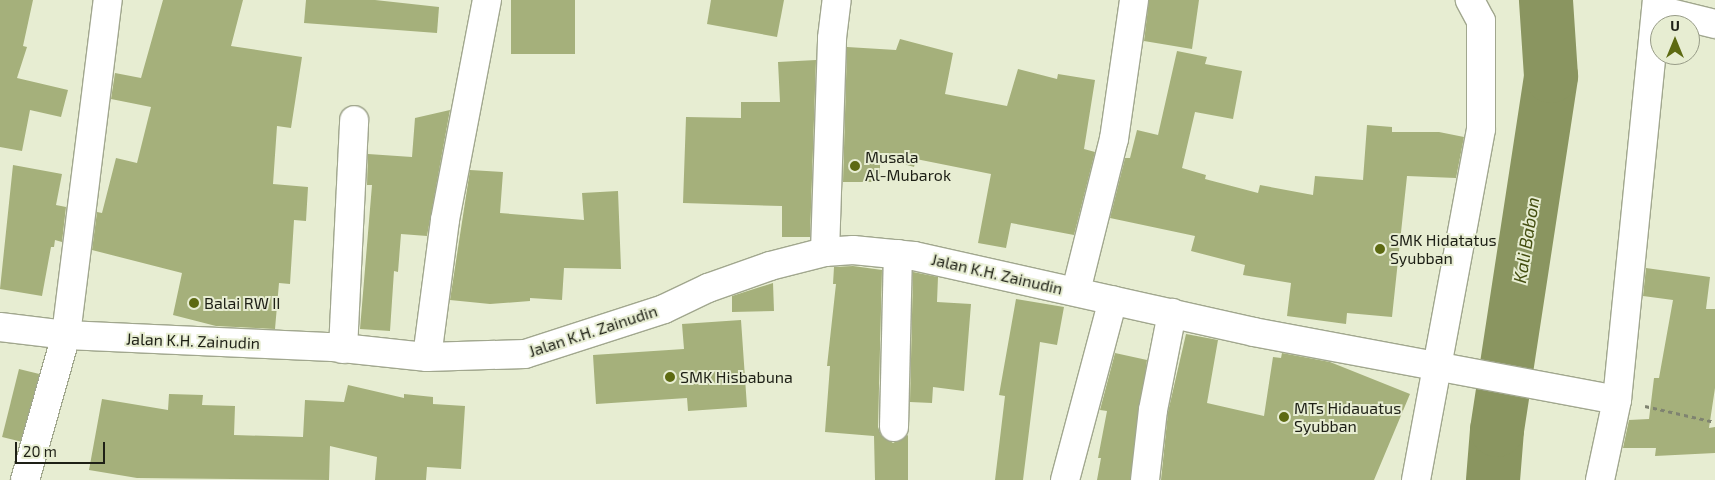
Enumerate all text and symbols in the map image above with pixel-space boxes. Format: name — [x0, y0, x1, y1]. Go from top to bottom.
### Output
north arrow — [1650, 15, 1700, 65]
text: U — [1670, 17, 1680, 34]
place label: Musala Al-Mubarok — [865, 147, 951, 185]
marker: Musala Al-Mubarok — [849, 160, 861, 172]
water label: Kali Babon — [1509, 195, 1543, 285]
place label: SMK Hidatatus Syubban — [1390, 230, 1497, 268]
marker: SMK Hidatatus Syubban — [1374, 243, 1386, 255]
street label: Jalan K.H. Zainudin — [929, 250, 1065, 298]
place label: Balai RW II — [204, 293, 281, 313]
marker: Balai RW II — [188, 297, 200, 309]
street label: Jalan K.H. Zainudin — [526, 301, 660, 361]
street label: Jalan K.H. Zainudin — [126, 329, 260, 353]
place label: SMK Hisbabuna — [680, 367, 793, 387]
marker: SMK Hisbabuna — [664, 371, 676, 383]
place label: MTs Hidauatus Syubban — [1294, 398, 1401, 436]
marker: MTs Hidauatus Syubban — [1278, 411, 1290, 423]
scale bar — [18, 432, 108, 464]
text: 20 m — [23, 442, 57, 460]

